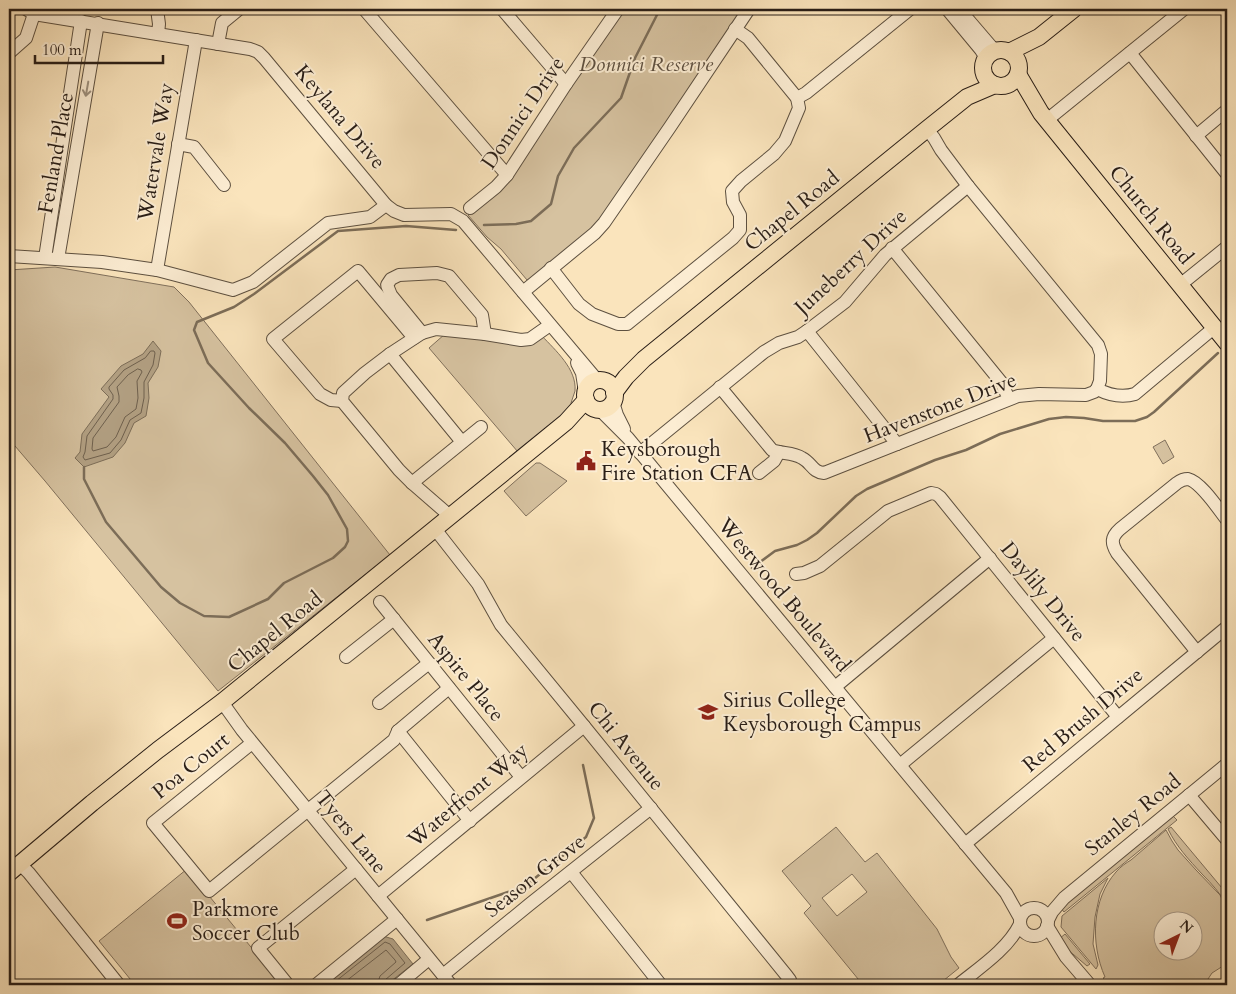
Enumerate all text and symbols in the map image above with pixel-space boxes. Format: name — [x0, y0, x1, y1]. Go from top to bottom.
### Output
scale bar — [35, 32, 162, 64]
text: 100 m — [42, 40, 82, 60]
park label: Donnici Reserve — [579, 50, 714, 79]
street label: Donnici Drive — [475, 51, 571, 175]
street label: Keylana Drive — [288, 59, 392, 175]
one-way arrow — [82, 80, 92, 96]
street label: Watervale Way — [131, 81, 181, 224]
street label: Fenland Place — [31, 90, 81, 216]
street label: Church Road — [1102, 159, 1200, 271]
street label: Chapel Road — [738, 164, 846, 258]
street label: Juneberry Drive — [786, 202, 913, 324]
street label: Havenstone Drive — [859, 365, 1021, 451]
place label: Keysborough Fire Station CFA — [601, 435, 752, 488]
public building icon: Keysborough Fire Station CFA — [575, 450, 597, 472]
street label: Westwood Boulevard — [710, 511, 857, 678]
street label: Daylily Drive — [994, 536, 1092, 648]
street label: Chapel Road — [221, 585, 329, 679]
street label: Aspire Place — [421, 626, 511, 728]
street label: Red Brush Drive — [1016, 661, 1150, 779]
place label: Sirius College Keysborough Campus — [723, 686, 921, 739]
street label: Chi Avenue — [581, 695, 671, 797]
school or university icon: Sirius College Keysborough Campus — [697, 701, 719, 723]
street label: Poa Court — [146, 726, 236, 806]
street label: Waterfront Way — [401, 736, 534, 855]
street label: Stanley Road — [1079, 767, 1187, 863]
street label: Tyers Lane — [308, 784, 394, 880]
street label: Season Grove — [478, 827, 592, 925]
place label: Parkmore Soccer Club — [192, 895, 300, 948]
sports icon: Parkmore Soccer Club — [166, 910, 188, 932]
north arrow — [1154, 912, 1204, 962]
text: N — [1175, 916, 1197, 938]

